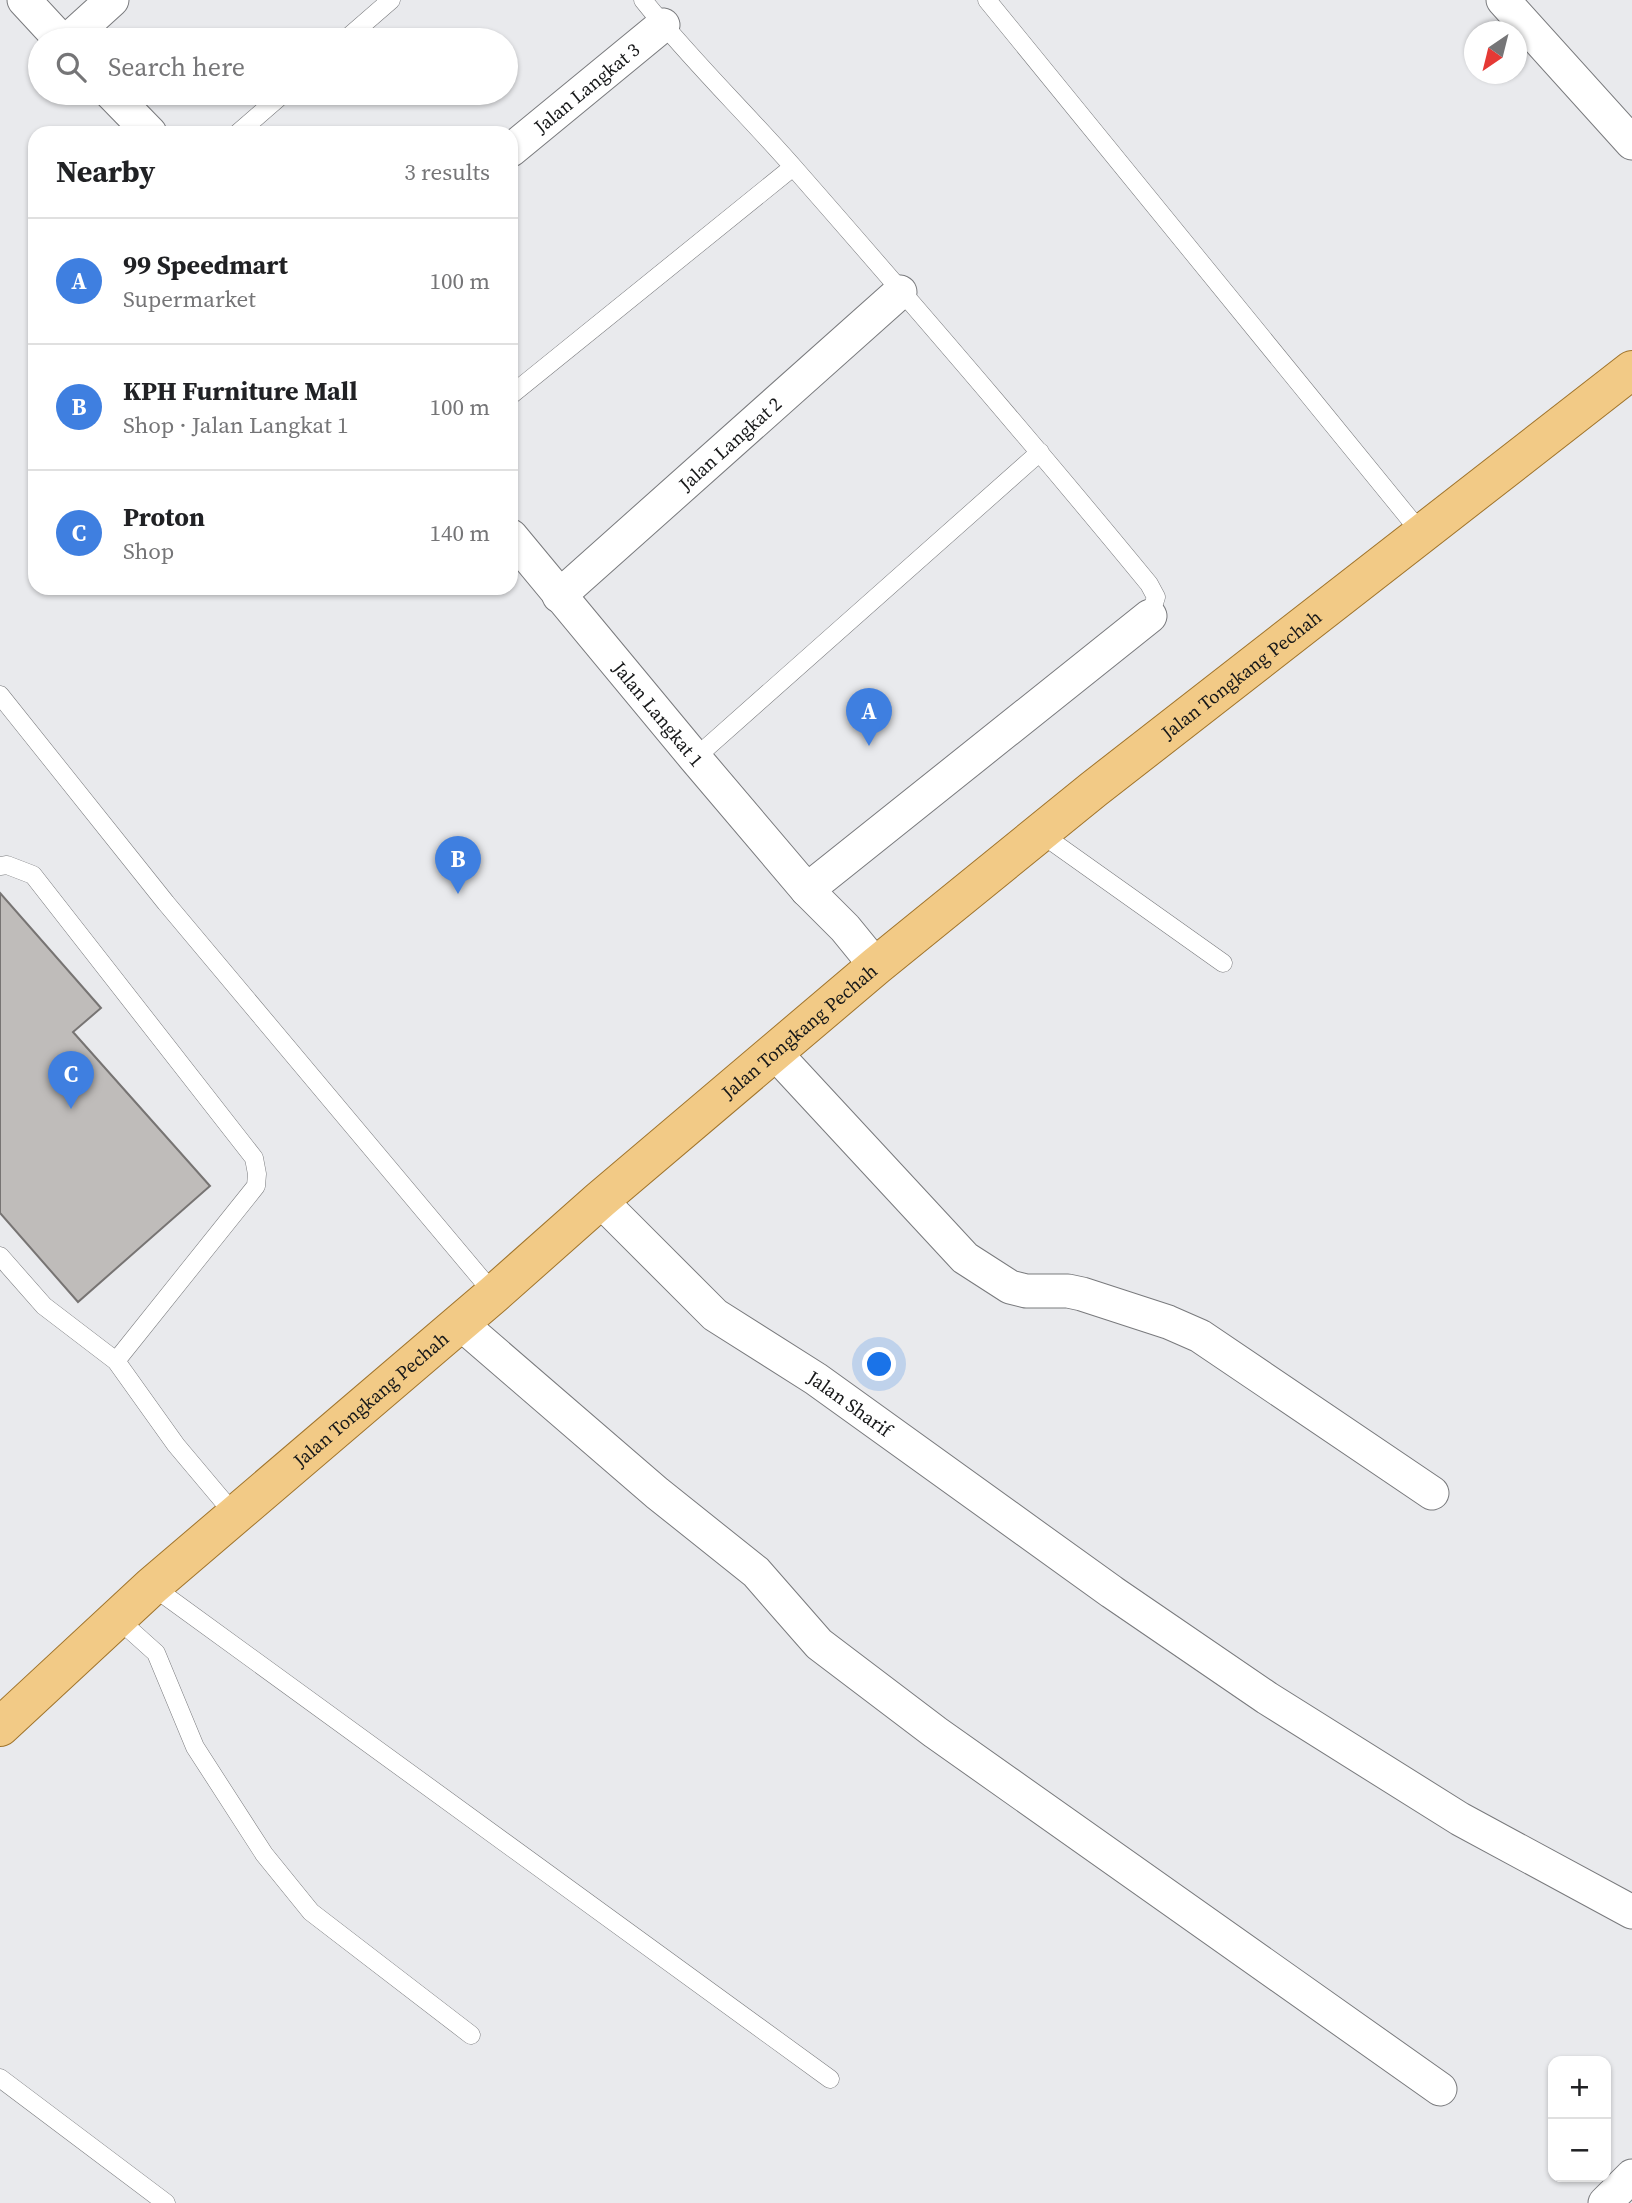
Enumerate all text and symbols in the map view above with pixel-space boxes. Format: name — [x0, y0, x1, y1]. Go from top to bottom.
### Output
north arrow — [1464, 21, 1527, 84]
search box — [28, 28, 518, 105]
street label: Jalan Langkat 3 — [528, 37, 645, 140]
icon: search — [52, 48, 90, 86]
text: Search here — [108, 49, 245, 85]
text: Nearby — [56, 151, 155, 192]
text: 3 results — [404, 156, 490, 188]
text: 99 Speedmart — [123, 247, 288, 283]
text: A — [71, 265, 87, 297]
text: 100 m — [429, 265, 490, 297]
text: Supermarket — [123, 283, 256, 315]
text: KPH Furniture Mall — [123, 373, 358, 409]
text: B — [72, 391, 86, 423]
text: 100 m — [429, 391, 490, 423]
street label: Jalan Langkat 2 — [672, 391, 787, 497]
text: Shop · Jalan Langkat 1 — [123, 409, 349, 441]
text: Proton — [123, 499, 205, 535]
text: C — [72, 517, 86, 549]
text: 140 m — [429, 517, 490, 549]
text: Shop — [123, 535, 174, 567]
street label: Jalan Tongkang Pechah — [1155, 604, 1327, 746]
street label: Jalan Langkat 1 — [606, 655, 710, 772]
pin: A — [846, 688, 892, 746]
pin: B — [435, 836, 481, 894]
street label: Jalan Tongkang Pechah — [715, 958, 883, 1105]
pin: C — [48, 1051, 94, 1109]
street label: Jalan Tongkang Pechah — [287, 1325, 454, 1474]
your location — [862, 1347, 896, 1381]
street label: Jalan Sharif — [802, 1364, 899, 1444]
map controls — [1548, 2056, 1611, 2182]
button: + — [1548, 2056, 1611, 2119]
button: − — [1548, 2119, 1611, 2182]

